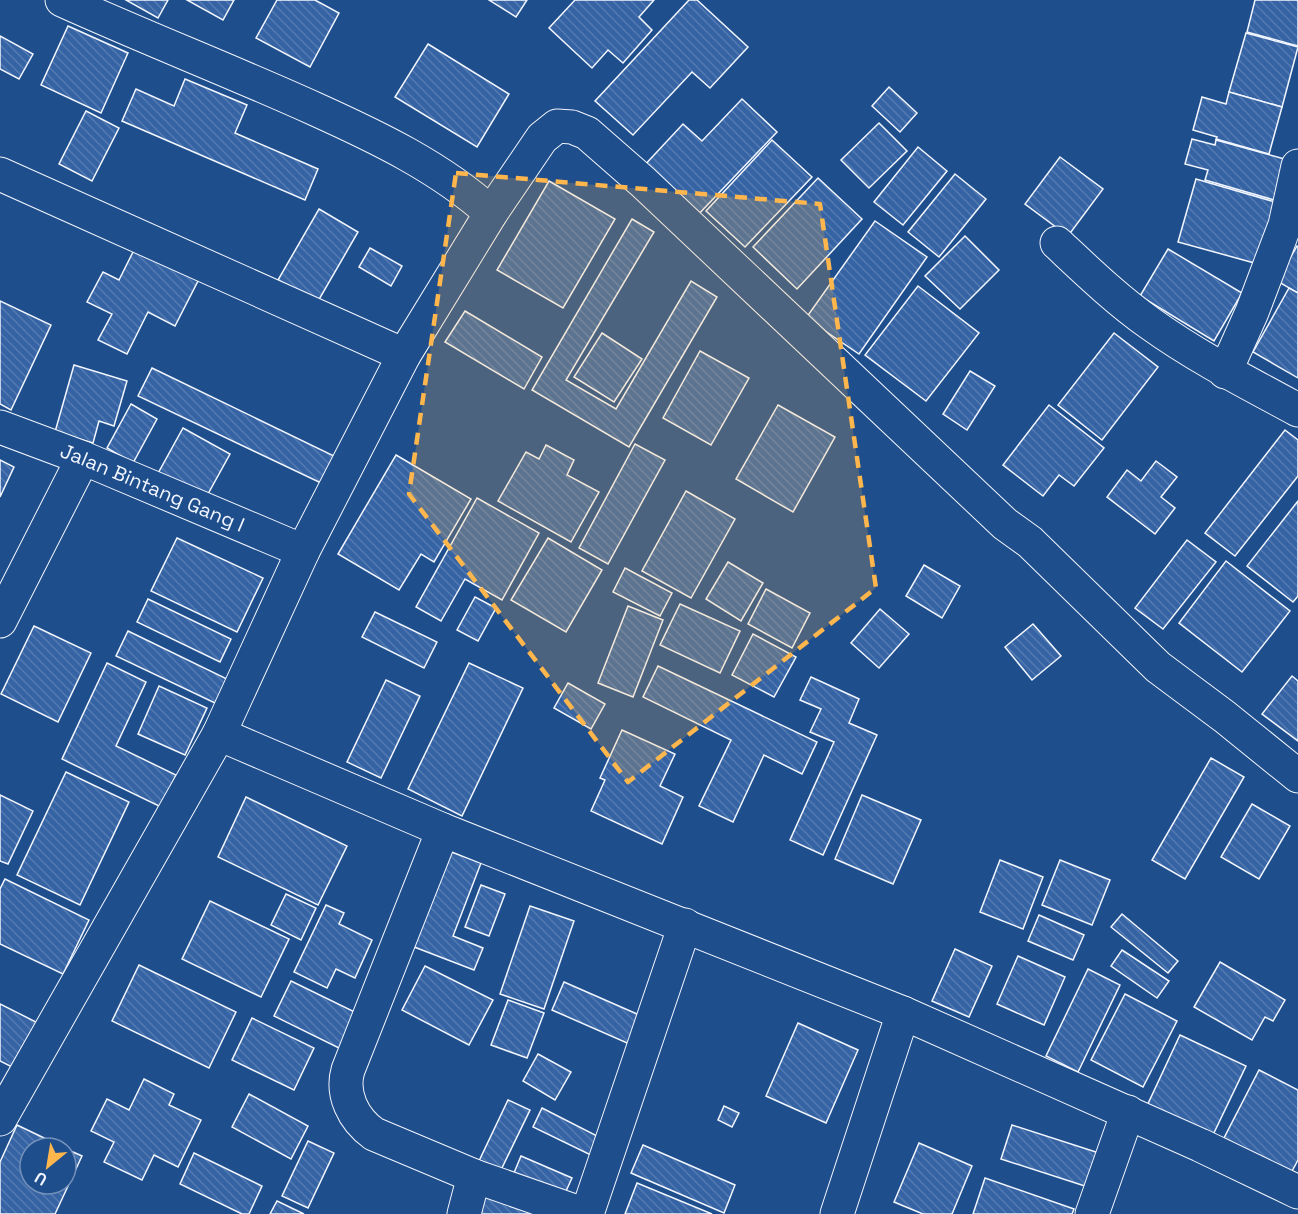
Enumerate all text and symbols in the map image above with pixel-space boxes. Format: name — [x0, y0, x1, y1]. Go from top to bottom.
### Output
street label: Jalan Bintang Gang I — [57, 438, 248, 538]
north arrow — [18, 1136, 78, 1196]
text: U — [31, 1167, 51, 1190]

